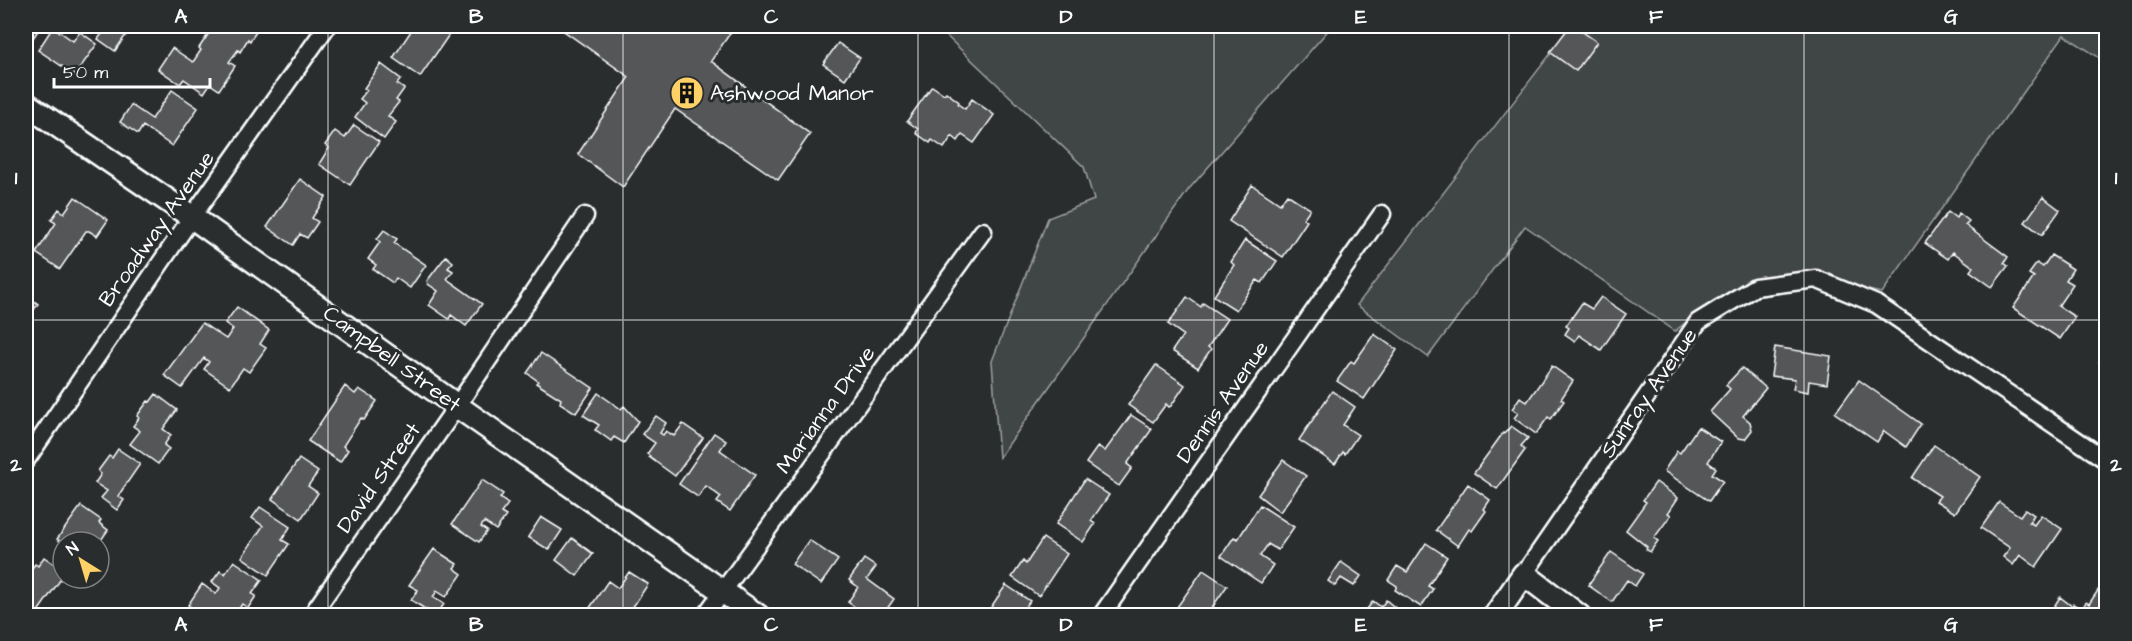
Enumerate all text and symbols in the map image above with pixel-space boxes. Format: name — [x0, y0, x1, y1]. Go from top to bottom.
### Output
text: A — [175, 3, 188, 31]
text: B — [469, 3, 484, 31]
text: C — [764, 3, 779, 31]
text: D — [1060, 3, 1073, 31]
text: E — [1355, 3, 1367, 31]
text: F — [1649, 3, 1664, 31]
text: G — [1944, 3, 1958, 31]
scale bar — [54, 51, 210, 89]
text: 50 m — [63, 60, 108, 85]
building icon: Ashwood Manor — [669, 75, 705, 111]
place label: Ashwood Manor — [710, 78, 874, 109]
street label: Broadway Avenue — [92, 145, 223, 314]
text: 1 — [15, 164, 18, 192]
text: 1 — [2115, 164, 2118, 192]
street label: Campbell Street — [317, 298, 468, 420]
street label: Sunray Avenue — [1593, 322, 1706, 465]
street label: Dennis Avenue — [1169, 335, 1277, 469]
street label: Marianna Drive — [769, 340, 883, 480]
street label: David Street — [330, 417, 429, 539]
text: 2 — [9, 451, 22, 479]
text: 2 — [2109, 451, 2122, 479]
north arrow — [51, 530, 111, 590]
text: N — [62, 537, 83, 561]
text: A — [175, 611, 188, 639]
text: B — [469, 611, 484, 639]
text: C — [764, 611, 779, 639]
text: D — [1060, 611, 1073, 639]
text: E — [1355, 611, 1367, 639]
text: F — [1649, 611, 1664, 639]
text: G — [1944, 611, 1958, 639]

